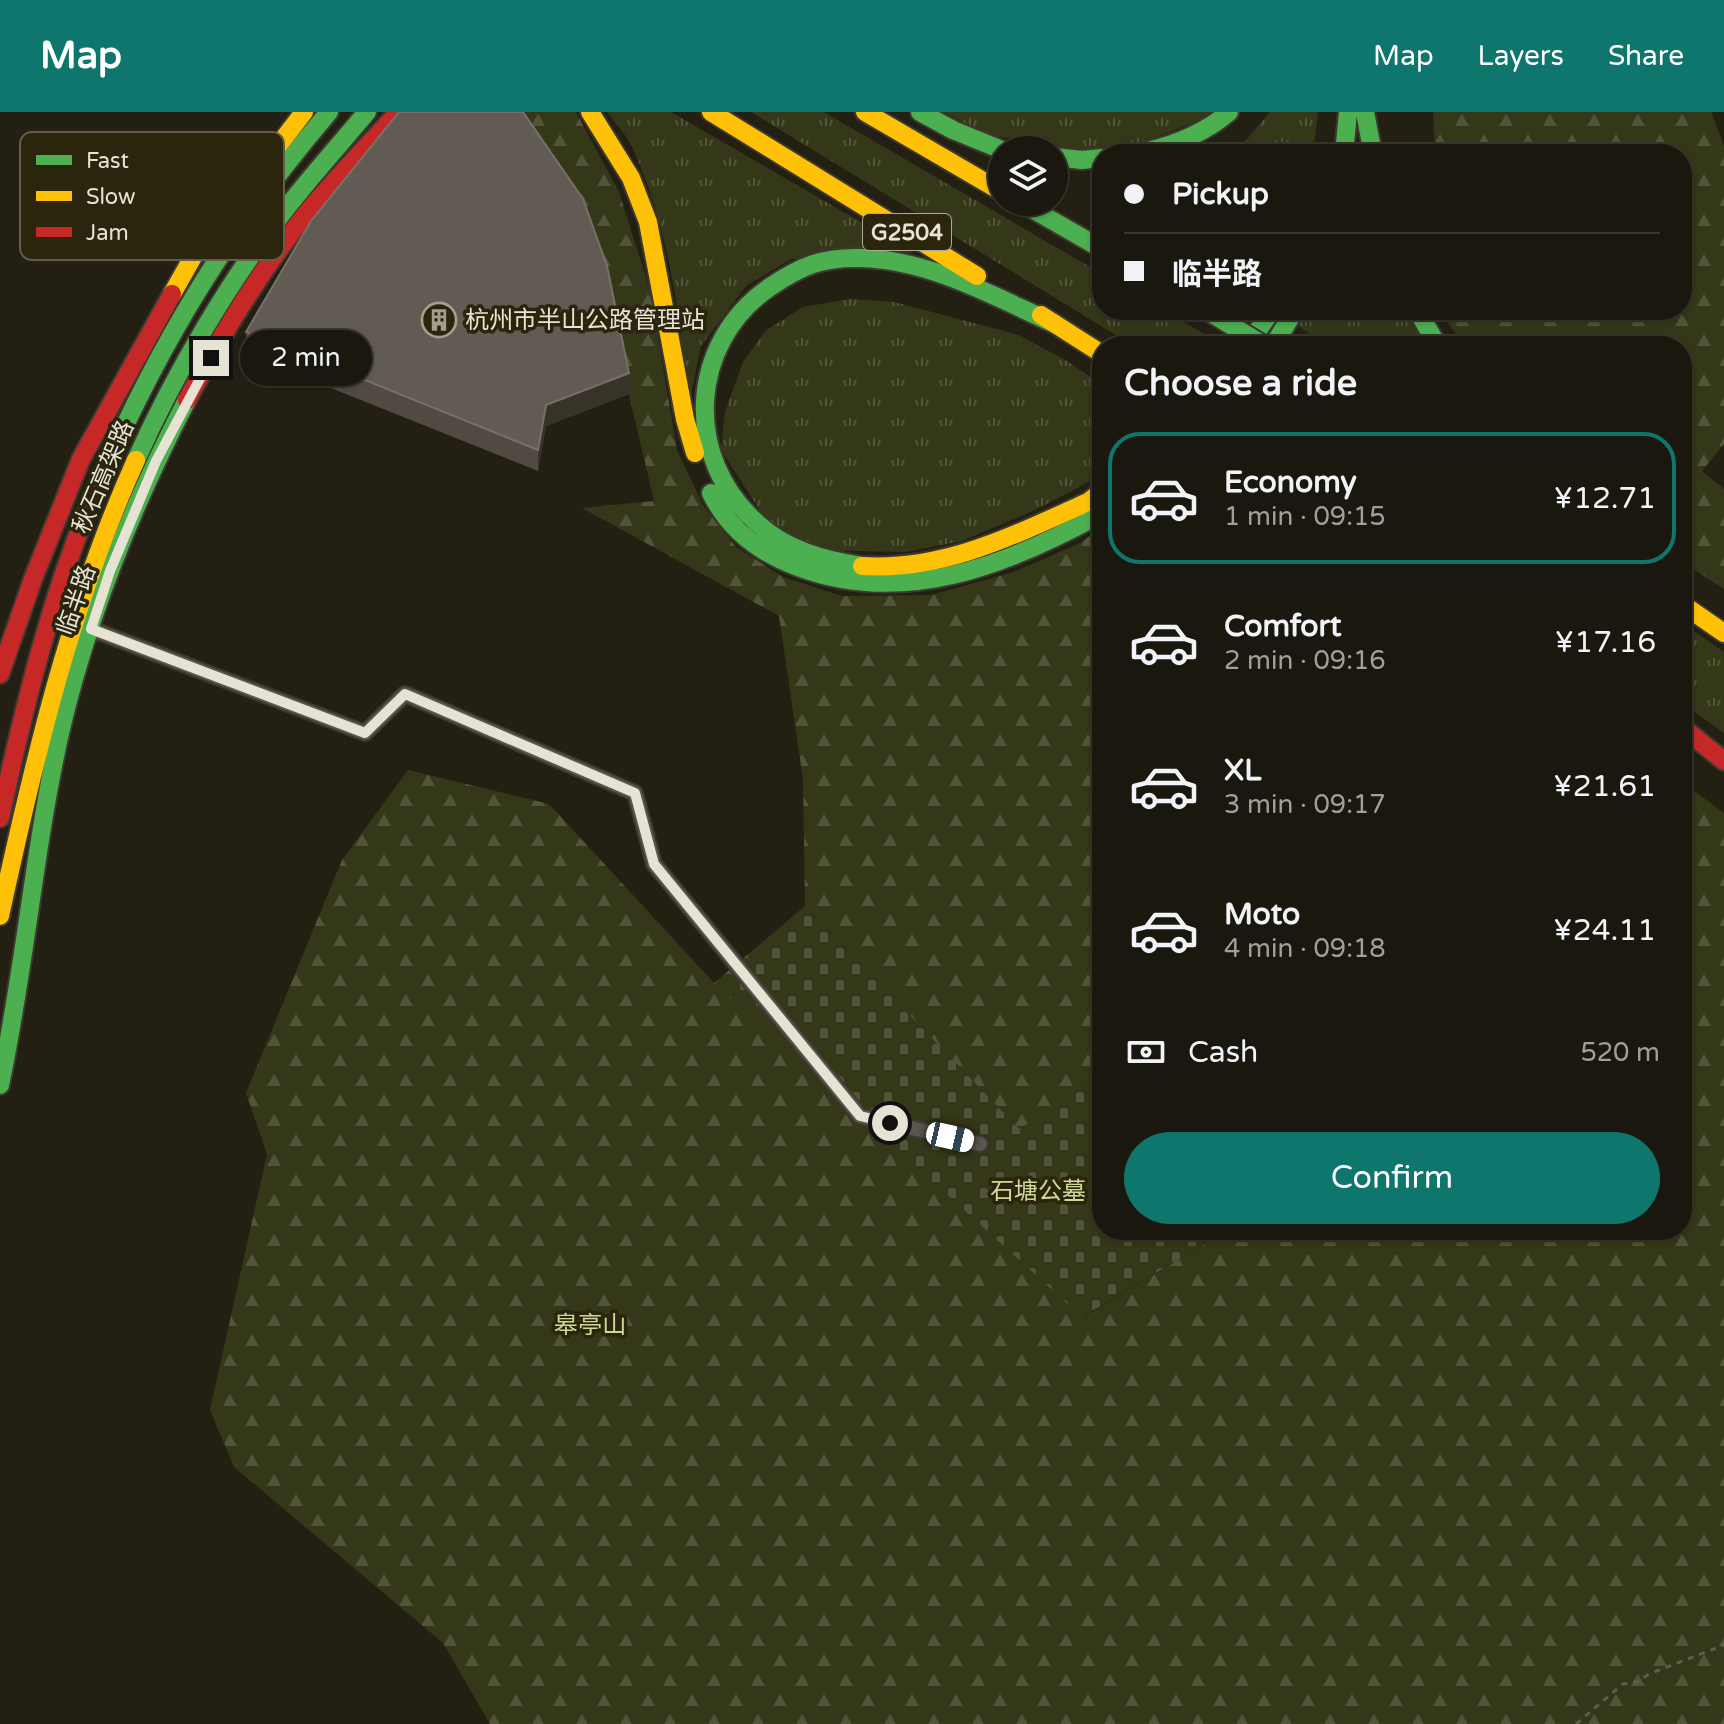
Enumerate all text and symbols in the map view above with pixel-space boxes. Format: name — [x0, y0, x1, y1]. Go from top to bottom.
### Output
text: Map — [40, 33, 122, 79]
text: Map — [1373, 39, 1434, 73]
text: Layers — [1478, 39, 1564, 73]
text: Share — [1608, 39, 1684, 73]
legend — [20, 132, 284, 260]
map controls — [988, 136, 1068, 216]
button: layers — [988, 136, 1068, 216]
text: Fast — [86, 148, 129, 174]
text: Pickup — [1172, 176, 1269, 213]
text: Slow — [86, 184, 136, 210]
road number: G2504 — [863, 214, 951, 250]
text: Jam — [86, 220, 129, 246]
text: 临半路 — [1172, 256, 1262, 293]
building icon: 杭州市半山公路管理站 — [420, 301, 458, 339]
place label: 杭州市半山公路管理站 — [465, 306, 705, 335]
callout: 2 min — [239, 330, 371, 386]
route end — [193, 340, 229, 376]
text: 2 min — [271, 342, 341, 373]
text: Choose a ride — [1124, 362, 1357, 405]
street label: 秋石高架路 — [67, 416, 140, 538]
icon: car — [1128, 462, 1200, 534]
text: Economy — [1224, 464, 1357, 501]
text: ¥12.71 — [1553, 480, 1656, 517]
text: 1 min · 09:15 — [1224, 501, 1386, 532]
street label: 临半路 — [51, 561, 102, 639]
icon: car — [1128, 606, 1200, 678]
text: Comfort — [1224, 608, 1342, 645]
text: ¥17.16 — [1555, 624, 1656, 661]
text: 2 min · 09:16 — [1224, 645, 1386, 676]
icon: car — [1128, 750, 1200, 822]
text: XL — [1224, 752, 1261, 789]
text: ¥21.61 — [1553, 768, 1656, 805]
text: 3 min · 09:17 — [1224, 789, 1386, 820]
icon: car — [1128, 894, 1200, 966]
text: Moto — [1224, 896, 1300, 933]
text: ¥24.11 — [1553, 912, 1656, 949]
text: 4 min · 09:18 — [1224, 933, 1386, 964]
icon: cash — [1124, 1030, 1168, 1074]
text: Cash — [1188, 1034, 1258, 1071]
text: 520 m — [1580, 1037, 1660, 1068]
route start — [872, 1105, 908, 1141]
car — [924, 1120, 976, 1154]
button: Confirm — [1124, 1132, 1660, 1224]
park label: 石塘公墓 — [990, 1177, 1086, 1206]
park label: 皋亭山 — [554, 1311, 626, 1340]

